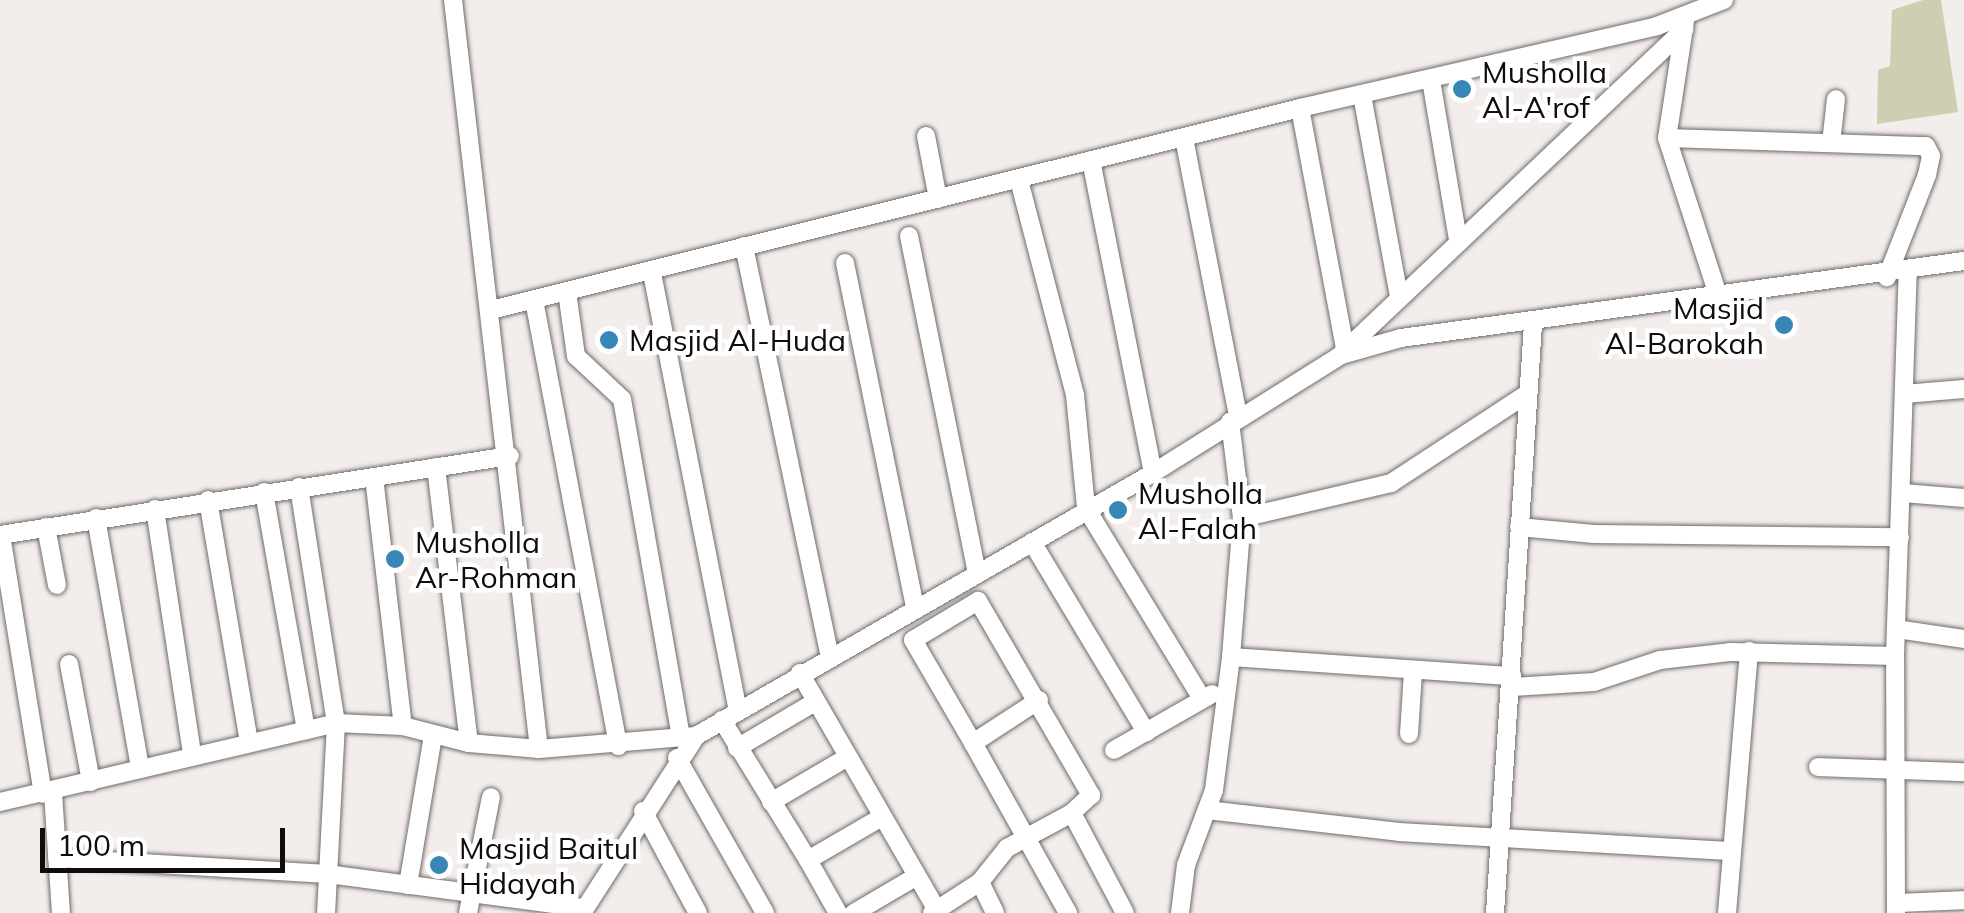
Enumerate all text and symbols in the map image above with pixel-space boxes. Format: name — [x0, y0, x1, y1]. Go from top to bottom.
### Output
place label: Musholla Al-A'rof — [1482, 54, 1607, 124]
marker: Musholla Al-A'rof — [1451, 78, 1473, 100]
place label: Masjid Al-Barokah — [1605, 290, 1764, 360]
marker: Masjid Al-Barokah — [1773, 314, 1795, 336]
place label: Masjid Al-Huda — [629, 322, 846, 358]
marker: Masjid Al-Huda — [598, 329, 620, 351]
place label: Musholla Al-Falah — [1138, 475, 1263, 546]
marker: Musholla Al-Falah — [1107, 499, 1129, 521]
place label: Musholla Ar-Rohman — [415, 524, 577, 594]
marker: Musholla Ar-Rohman — [384, 548, 406, 570]
scale bar — [45, 808, 290, 870]
text: 100 m — [57, 826, 145, 864]
place label: Masjid Baitul Hidayah — [459, 830, 638, 900]
marker: Masjid Baitul Hidayah — [428, 854, 450, 876]

